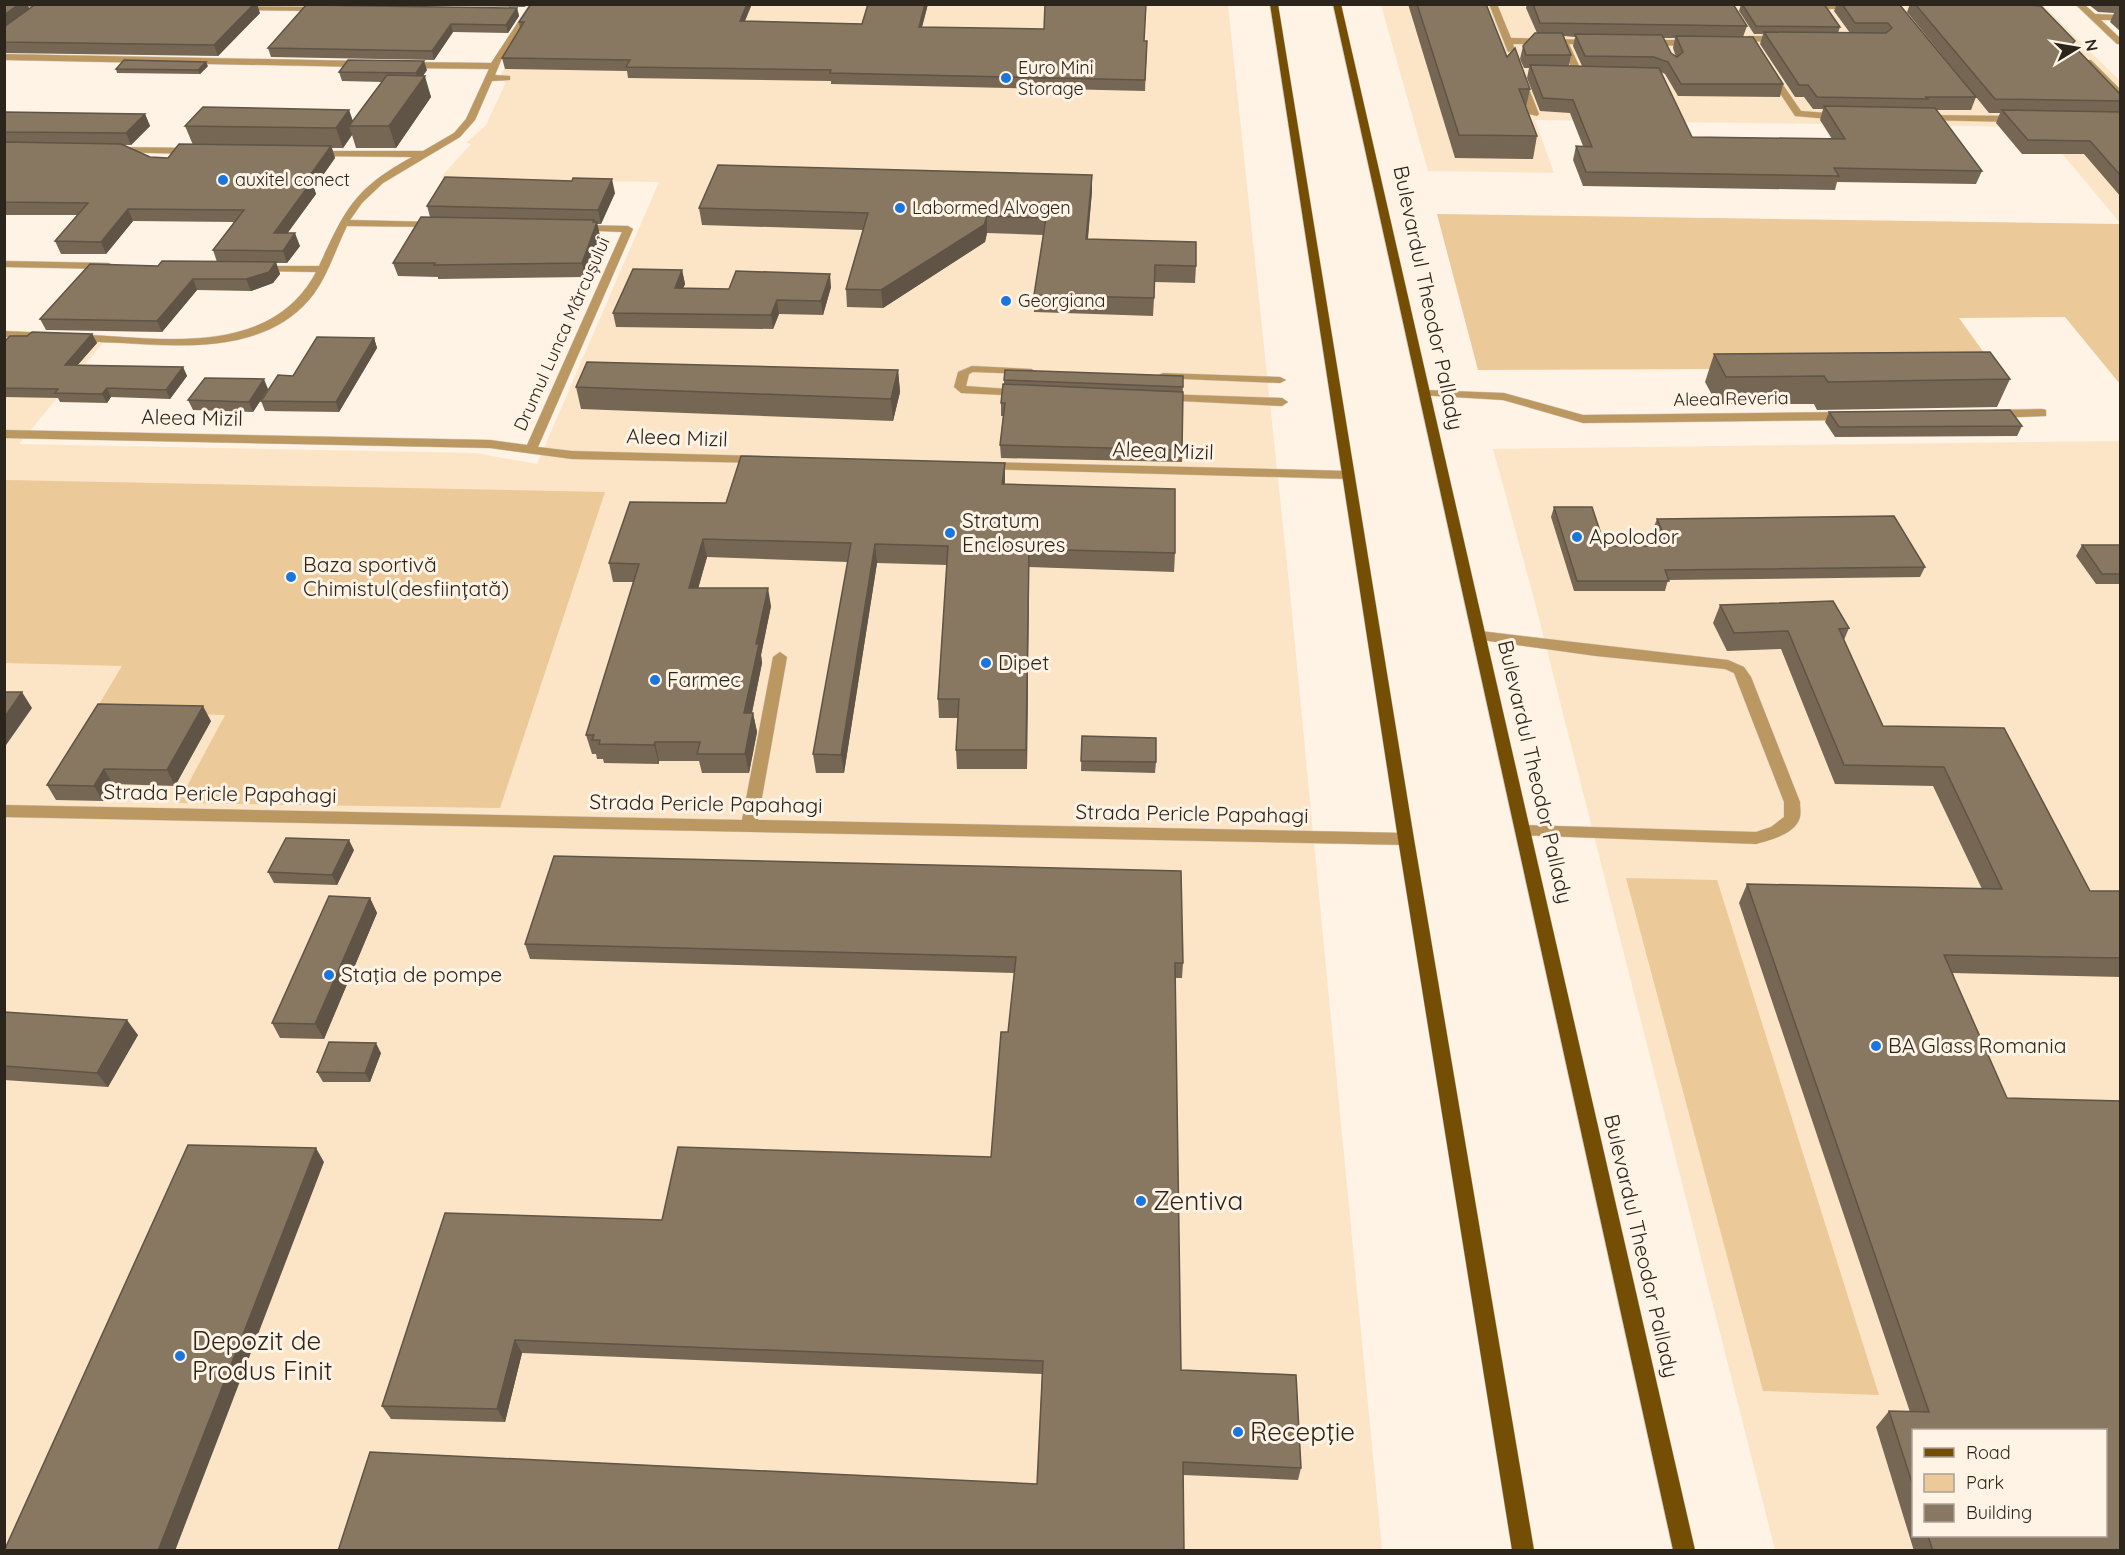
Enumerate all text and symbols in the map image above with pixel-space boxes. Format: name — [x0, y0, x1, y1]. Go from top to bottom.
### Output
north arrow — [2047, 18, 2107, 78]
text: N — [2081, 37, 2103, 53]
place label: Euro Mini Storage — [1018, 56, 1094, 100]
marker: Euro Mini Storage — [999, 71, 1013, 85]
street label: Bulevardul Theodor Pallady — [1388, 163, 1470, 432]
place label: auxitel conect — [235, 168, 350, 191]
marker: auxitel conect — [216, 173, 230, 187]
place label: Labormed Alvogen — [912, 196, 1071, 219]
marker: Labormed Alvogen — [893, 201, 907, 215]
street label: Drumul Lunca Mărcușului — [508, 233, 615, 434]
place label: Georgiana — [1018, 289, 1106, 312]
marker: Georgiana — [999, 294, 1013, 308]
street label: Aleea Reveria — [1673, 386, 1789, 411]
street label: Aleea Mizil — [141, 403, 243, 431]
street label: Aleea Mizil — [626, 422, 728, 452]
street label: Aleea Mizil — [1112, 435, 1214, 465]
place label: Stratum Enclosures — [962, 507, 1065, 557]
place label: Apolodor — [1589, 523, 1679, 549]
marker: Stratum Enclosures — [943, 526, 957, 540]
marker: Apolodor — [1570, 530, 1584, 544]
place label: Baza sportivă Chimistul(desființată) — [303, 551, 509, 601]
marker: Baza sportivă Chimistul(desființată) — [284, 570, 298, 584]
street label: Bulevardul Theodor Pallady — [1493, 638, 1579, 906]
place label: Dipet — [998, 649, 1049, 675]
marker: Dipet — [979, 656, 993, 670]
place label: Farmec — [667, 666, 741, 692]
marker: Farmec — [648, 673, 662, 687]
street label: Strada Pericle Papahagi — [103, 778, 337, 808]
street label: Strada Pericle Papahagi — [589, 788, 823, 818]
street label: Strada Pericle Papahagi — [1075, 798, 1309, 828]
place label: Staţia de pompe — [341, 961, 502, 987]
marker: Staţia de pompe — [322, 968, 336, 982]
place label: BA Glass Romania — [1888, 1032, 2066, 1058]
marker: BA Glass Romania — [1869, 1039, 1883, 1053]
street label: Bulevardul Theodor Pallady — [1599, 1112, 1685, 1380]
place label: Zentiva — [1153, 1184, 1243, 1217]
marker: Zentiva — [1134, 1194, 1148, 1208]
place label: Depozit de Produs Finit — [192, 1324, 333, 1387]
marker: Depozit de Produs Finit — [173, 1349, 187, 1363]
place label: Recepţie — [1250, 1415, 1355, 1448]
marker: Recepţie — [1231, 1425, 1245, 1439]
legend — [1912, 1429, 2107, 1537]
text: Road — [1966, 1441, 2011, 1464]
text: Park — [1966, 1471, 2004, 1494]
text: Building — [1966, 1501, 2032, 1524]

